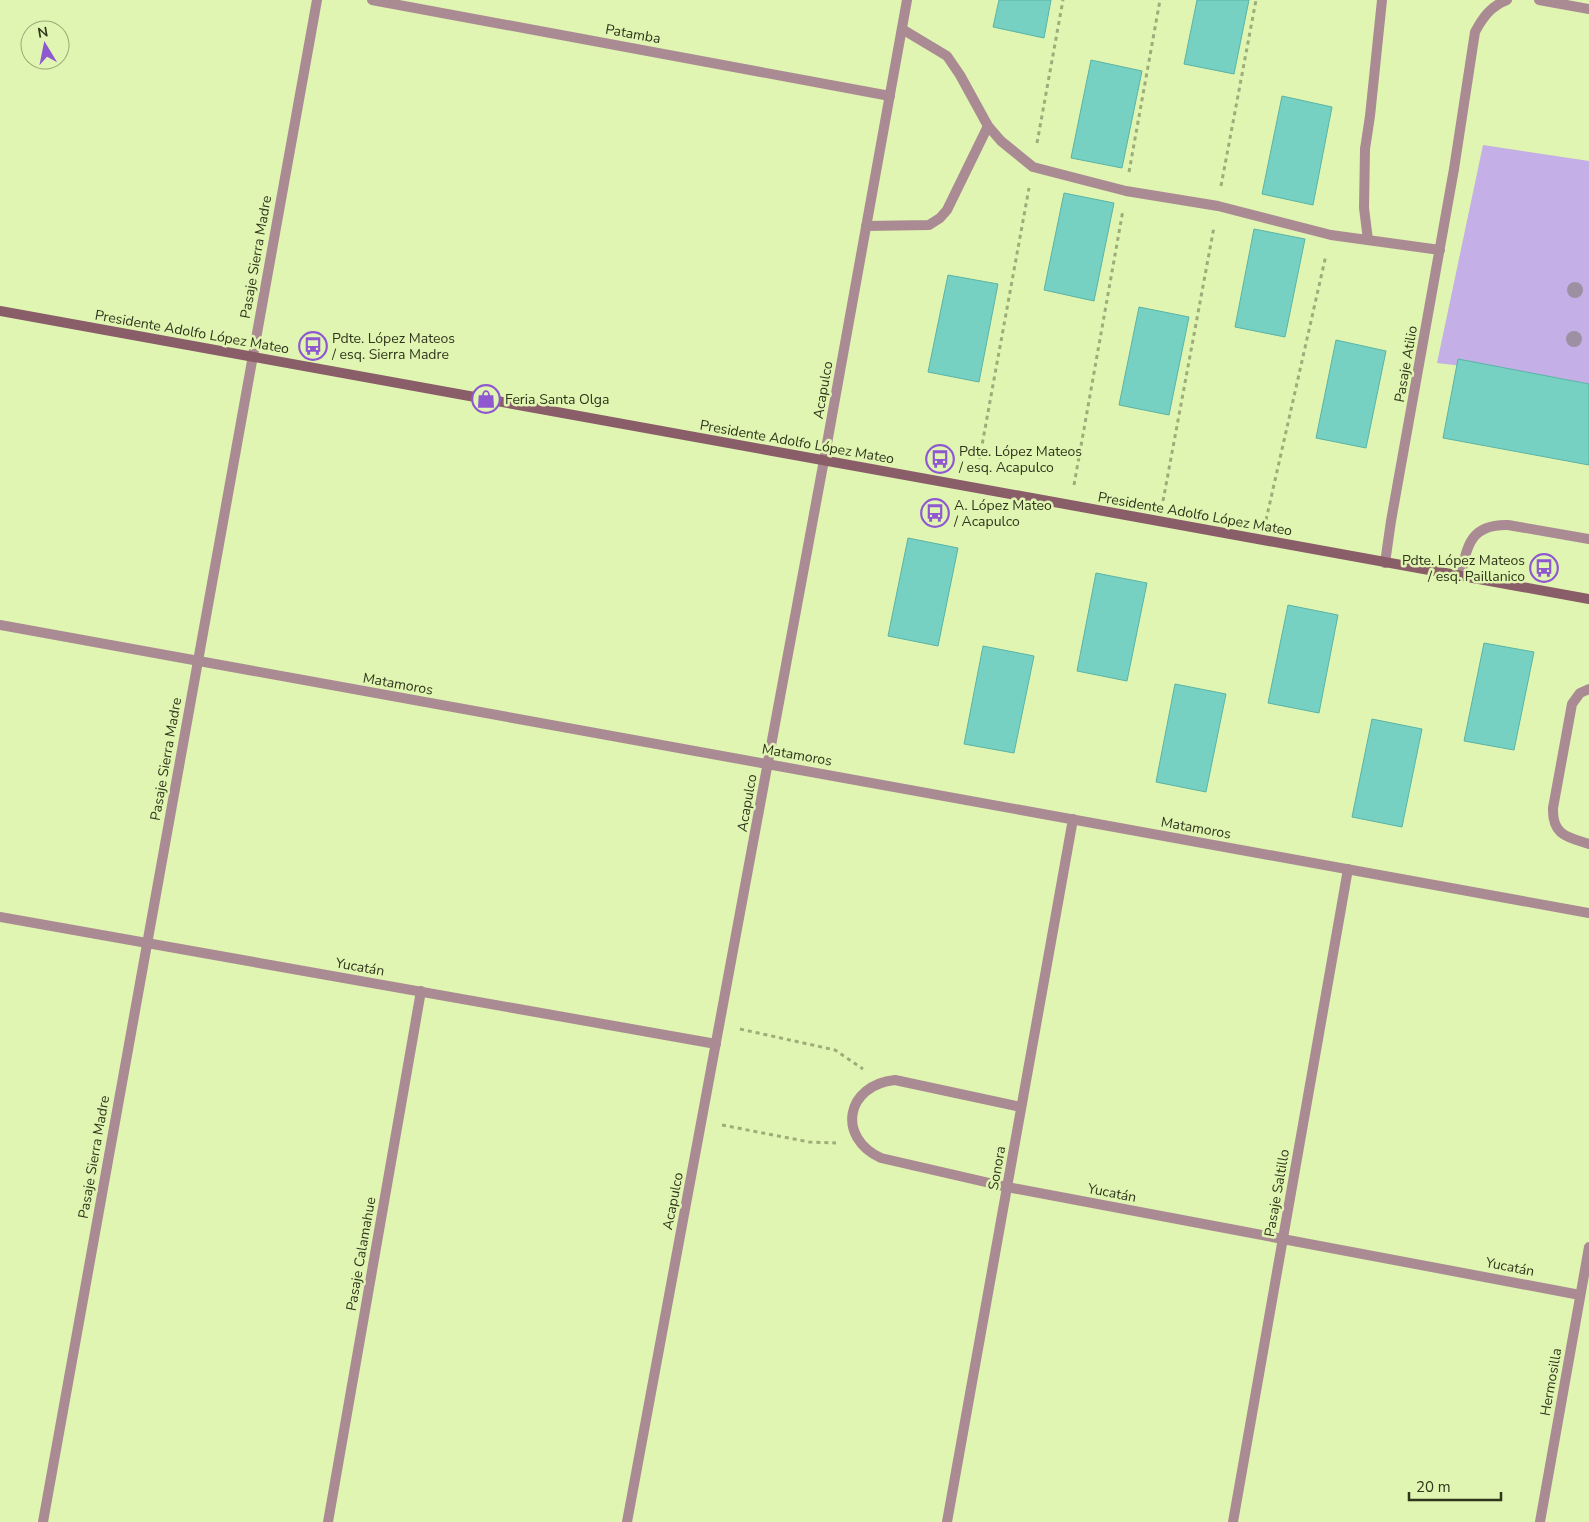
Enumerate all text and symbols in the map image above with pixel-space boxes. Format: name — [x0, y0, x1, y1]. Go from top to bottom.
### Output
north arrow — [20, 20, 70, 70]
street label: Patamba — [604, 20, 662, 48]
text: N — [36, 22, 50, 43]
street label: Pasaje Sierra Madre — [236, 194, 276, 320]
street label: Presidente Adolfo López Mateo — [93, 306, 291, 358]
street label: Pasaje Atilio — [1390, 324, 1422, 404]
place label: Pdte. López Mateos / esq. Sierra Madre — [331, 329, 455, 364]
bus stop icon: Pdte. López Mateos / esq. Sierra Madre — [298, 331, 328, 361]
street label: Acapulco — [809, 359, 837, 420]
shop icon: Feria Santa Olga — [471, 384, 501, 414]
place label: Feria Santa Olga — [505, 390, 609, 409]
street label: Presidente Adolfo López Mateo — [698, 416, 896, 468]
place label: Pdte. López Mateos / esq. Acapulco — [958, 442, 1082, 477]
bus stop icon: Pdte. López Mateos / esq. Acapulco — [925, 444, 955, 474]
street label: Presidente Adolfo López Mateo — [1096, 488, 1294, 540]
place label: A. López Mateo / Acapulco — [953, 496, 1052, 531]
bus stop icon: A. López Mateo / Acapulco — [920, 498, 950, 528]
place label: Pdte. López Mateos / esq. Paillanico — [1402, 551, 1525, 586]
bus stop icon: Pdte. López Mateos / esq. Paillanico — [1529, 553, 1559, 583]
street label: Matamoros — [361, 668, 435, 700]
street label: Pasaje Sierra Madre — [146, 696, 186, 822]
street label: Matamoros — [760, 739, 834, 771]
street label: Acapulco — [733, 772, 761, 833]
street label: Matamoros — [1159, 812, 1233, 844]
street label: Yucatán — [333, 953, 386, 981]
street label: Pasaje Sierra Madre — [74, 1094, 114, 1220]
street label: Sonora — [984, 1144, 1010, 1192]
street label: Pasaje Saltillo — [1260, 1147, 1294, 1238]
street label: Acapulco — [658, 1170, 688, 1231]
street label: Yucatán — [1085, 1179, 1138, 1207]
street label: Pasaje Calamahue — [342, 1196, 380, 1312]
street label: Yucatán — [1483, 1253, 1536, 1281]
street label: Hermosilla — [1536, 1347, 1566, 1417]
scale bar — [1409, 1470, 1502, 1502]
text: 20 m — [1416, 1477, 1451, 1497]

